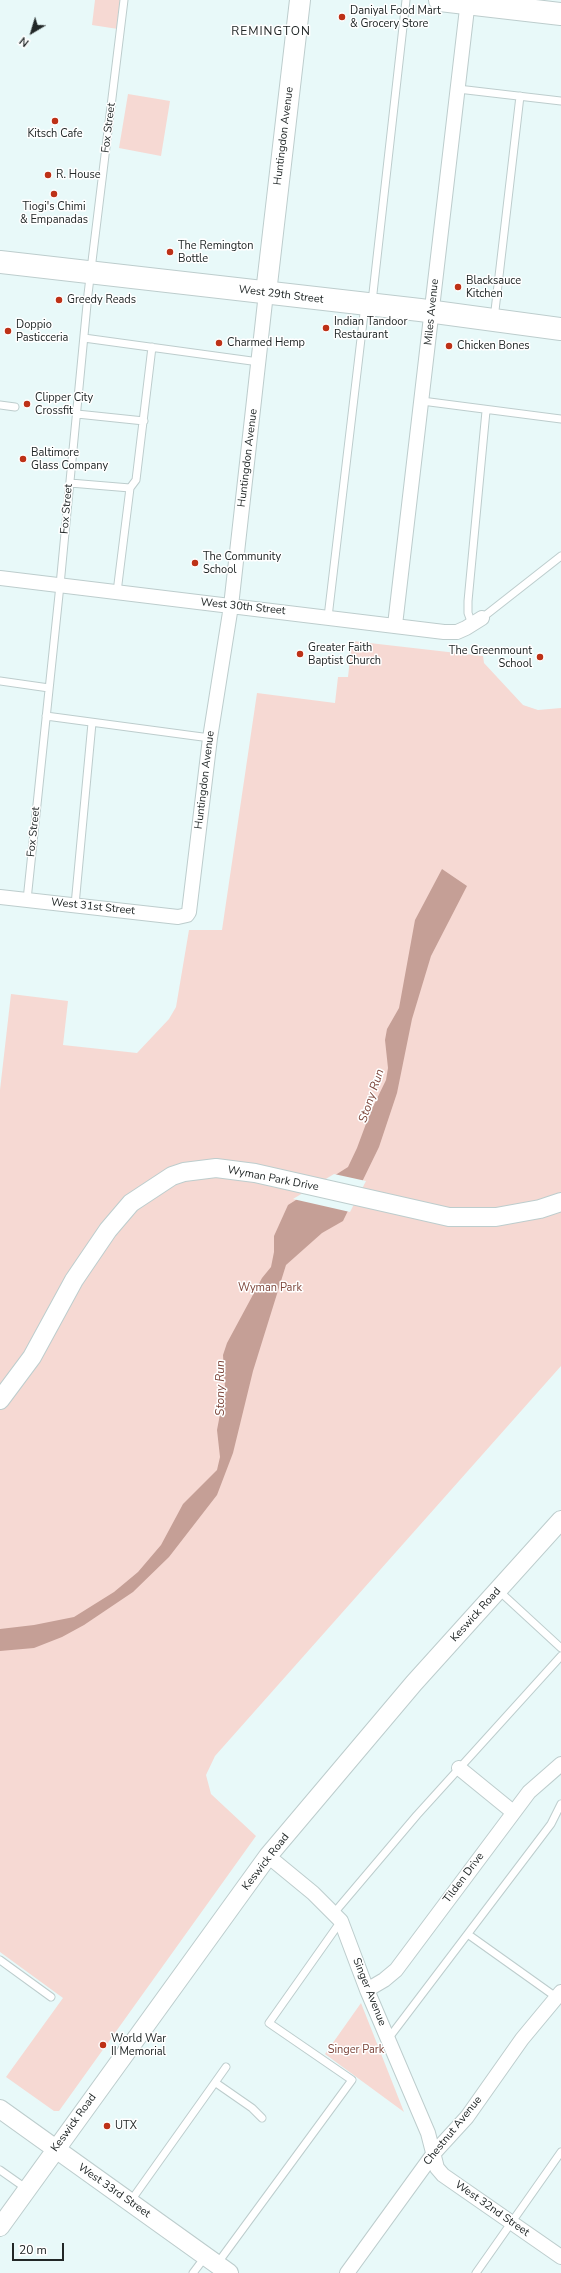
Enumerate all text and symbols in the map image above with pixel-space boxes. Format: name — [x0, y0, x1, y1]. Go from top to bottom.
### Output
place label: Daniyal Food Mart & Grocery Store — [350, 4, 441, 30]
north arrow — [12, 12, 52, 52]
marker: Daniyal Food Mart & Grocery Store — [337, 12, 347, 22]
district label: REMINGTON — [231, 25, 311, 39]
text: N — [16, 33, 32, 50]
street label: Huntingdon Avenue — [271, 86, 297, 186]
street label: Fox Street — [99, 102, 119, 154]
marker: Kitsch Cafe — [50, 116, 60, 126]
place label: Kitsch Cafe — [27, 127, 83, 141]
place label: R. House — [56, 168, 101, 182]
marker: R. House — [43, 170, 53, 180]
marker: Tiogi's Chimi & Empanadas — [49, 189, 59, 199]
place label: Tiogi's Chimi & Empanadas — [20, 200, 88, 226]
place label: The Remington Bottle — [178, 239, 253, 265]
marker: The Remington Bottle — [165, 247, 175, 257]
place label: Blacksauce Kitchen — [466, 274, 521, 300]
street label: Miles Avenue — [422, 278, 442, 346]
marker: Blacksauce Kitchen — [453, 282, 463, 292]
street label: West 29th Street — [238, 283, 324, 307]
place label: Greedy Reads — [67, 293, 136, 307]
marker: Greedy Reads — [54, 295, 64, 305]
place label: Indian Tandoor Restaurant — [334, 315, 407, 341]
place label: Doppio Pasticceria — [16, 318, 68, 344]
marker: Indian Tandoor Restaurant — [321, 323, 331, 333]
marker: Doppio Pasticceria — [3, 326, 13, 336]
place label: Charmed Hemp — [227, 336, 305, 350]
marker: Charmed Hemp — [214, 338, 224, 348]
place label: Chicken Bones — [457, 339, 530, 353]
marker: Chicken Bones — [444, 341, 454, 351]
place label: Clipper City Crossfit — [35, 391, 93, 417]
marker: Clipper City Crossfit — [22, 399, 32, 409]
street label: Huntingdon Avenue — [235, 408, 261, 508]
place label: Baltimore Glass Company — [31, 446, 108, 472]
marker: Baltimore Glass Company — [18, 454, 28, 464]
street label: Fox Street — [58, 483, 76, 535]
place label: The Community School — [203, 550, 281, 576]
marker: The Community School — [190, 558, 200, 568]
street label: West 30th Street — [200, 596, 286, 618]
place label: Greater Faith Baptist Church — [308, 641, 381, 667]
place label: The Greenmount School — [449, 644, 532, 670]
marker: Greater Faith Baptist Church — [295, 649, 305, 659]
marker: The Greenmount School — [535, 652, 545, 662]
street label: Huntingdon Avenue — [192, 730, 218, 830]
street label: Fox Street — [25, 806, 43, 858]
street label: West 31st Street — [50, 896, 136, 918]
water label: Stony Run — [356, 1067, 388, 1125]
street label: Wyman Park Drive — [226, 1164, 320, 1194]
park label: Wyman Park — [238, 1281, 302, 1295]
water label: Stony Run — [214, 1360, 228, 1416]
street label: Keswick Road — [448, 1585, 504, 1645]
street label: Keswick Road — [240, 1831, 292, 1893]
street label: Tilden Drive — [441, 1850, 487, 1906]
street label: Singer Avenue — [349, 1956, 389, 2028]
place label: World War II Memorial — [111, 2032, 166, 2058]
marker: World War II Memorial — [98, 2040, 108, 2050]
park label: Singer Park — [328, 2043, 384, 2057]
street label: Keswick Road — [49, 2091, 99, 2155]
street label: Chestnut Avenue — [421, 2094, 485, 2168]
place label: UTX — [115, 2119, 137, 2133]
marker: UTX — [102, 2121, 112, 2131]
street label: West 33rd Street — [75, 2161, 153, 2221]
street label: West 32nd Street — [452, 2178, 532, 2240]
scale bar — [14, 2235, 66, 2261]
text: 20 m — [19, 2242, 47, 2258]

